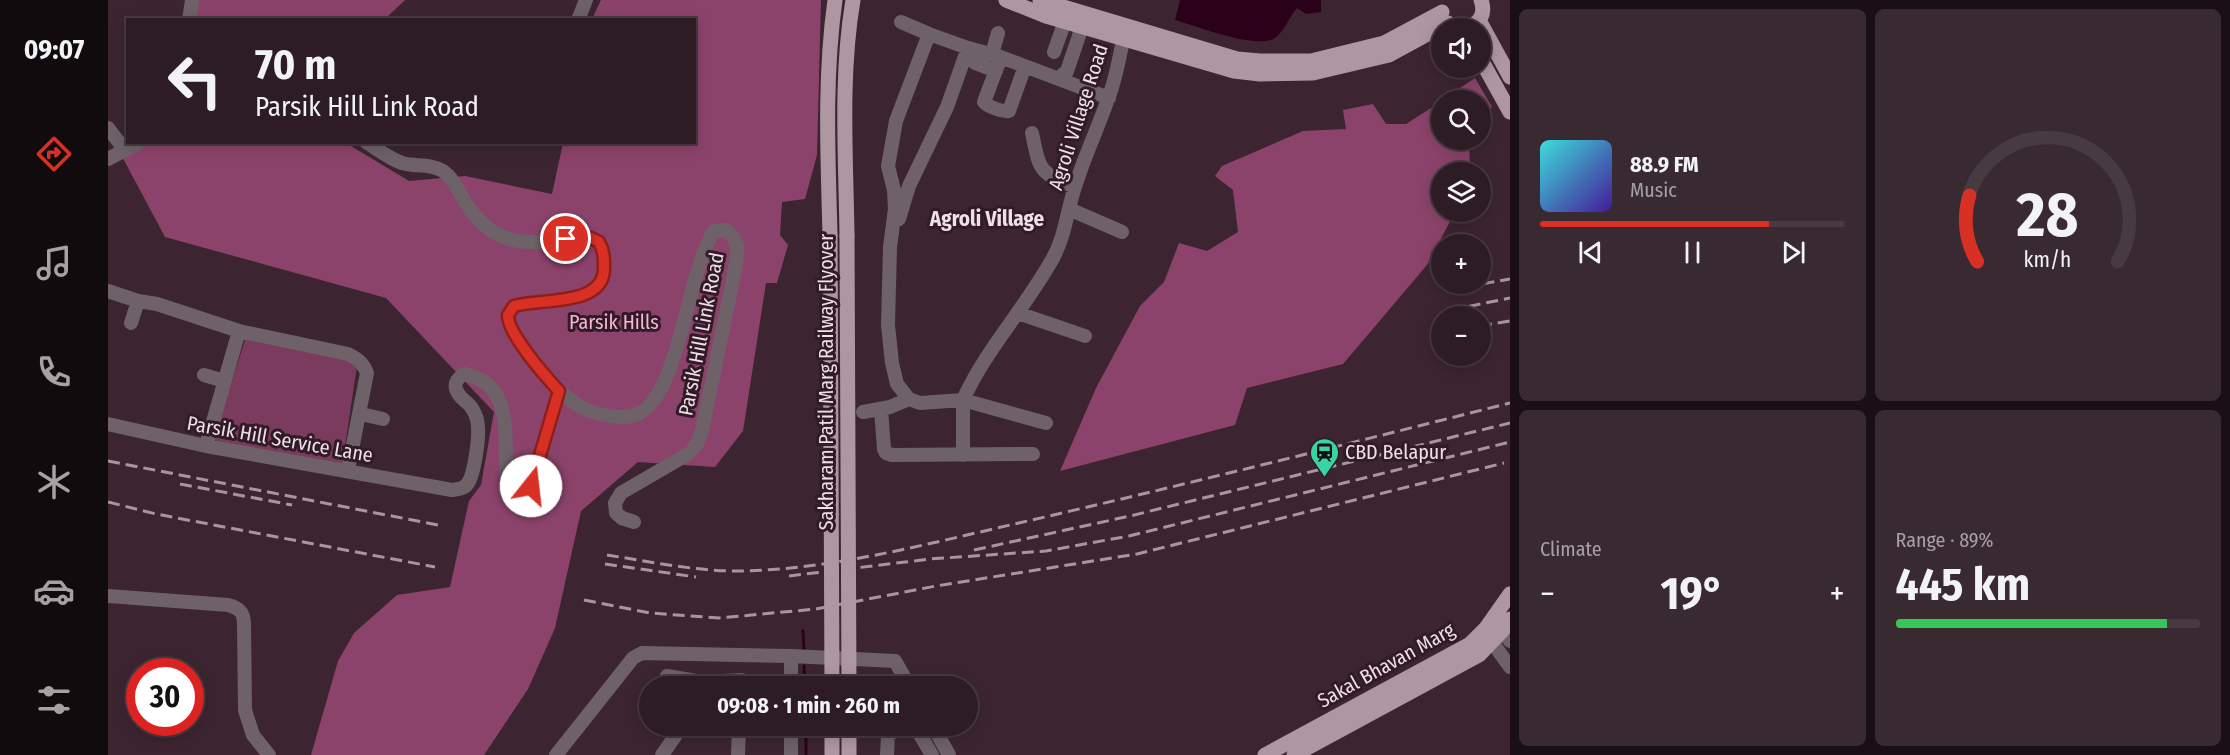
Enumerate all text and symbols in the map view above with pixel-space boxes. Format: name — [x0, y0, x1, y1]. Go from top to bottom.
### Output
map controls — [1431, 18, 1491, 366]
button: sound — [1431, 18, 1491, 78]
text: 09:07 — [24, 34, 84, 66]
text: 70 m — [255, 40, 336, 90]
street label: Agroli Village Road — [1043, 41, 1113, 193]
icon: left — [156, 42, 234, 120]
button: search — [1431, 90, 1491, 150]
text: Parsik Hill Link Road — [255, 91, 479, 123]
icon: directions — [33, 133, 75, 175]
text: 88.9 FM — [1630, 151, 1699, 178]
button: layers — [1431, 162, 1491, 222]
text: Music — [1630, 178, 1677, 202]
text: 28 — [2016, 178, 2079, 253]
district label: Agroli Village — [929, 206, 1045, 232]
pin — [540, 213, 591, 264]
icon: arrive — [549, 222, 582, 255]
street label: Sakharam Patil Marg Railway Flyover — [814, 234, 838, 530]
button: + — [1431, 234, 1491, 294]
icon: previous — [1574, 236, 1607, 269]
icon: pause — [1676, 236, 1709, 269]
icon: next — [1777, 236, 1810, 269]
icon: music — [33, 242, 75, 284]
text: km/h — [2024, 247, 2072, 273]
street label: Parsik Hill Link Road — [673, 250, 729, 418]
button: − — [1431, 306, 1491, 366]
park label: Parsik Hills — [569, 310, 659, 334]
icon: phone — [33, 351, 75, 393]
street label: Parsik Hill Service Lane — [185, 411, 375, 467]
station icon: CBD Belapur — [1308, 436, 1340, 478]
place label: CBD Belapur — [1345, 440, 1446, 464]
position arrow — [499, 454, 563, 518]
icon: climate — [33, 461, 75, 503]
text: Range · 89% — [1896, 528, 1994, 552]
text: Climate — [1540, 537, 1602, 561]
text: 445 km — [1896, 558, 2030, 612]
text: 19° — [1660, 567, 1724, 621]
icon: car — [33, 570, 75, 612]
text: − — [1540, 574, 1555, 614]
text: + — [1829, 574, 1844, 614]
street label: Sakal Bhavan Marg — [1313, 617, 1459, 713]
speed limit sign: 30 — [126, 658, 204, 736]
icon: filters — [33, 679, 75, 721]
text: 09:08 · 1 min · 260 m — [717, 692, 900, 719]

